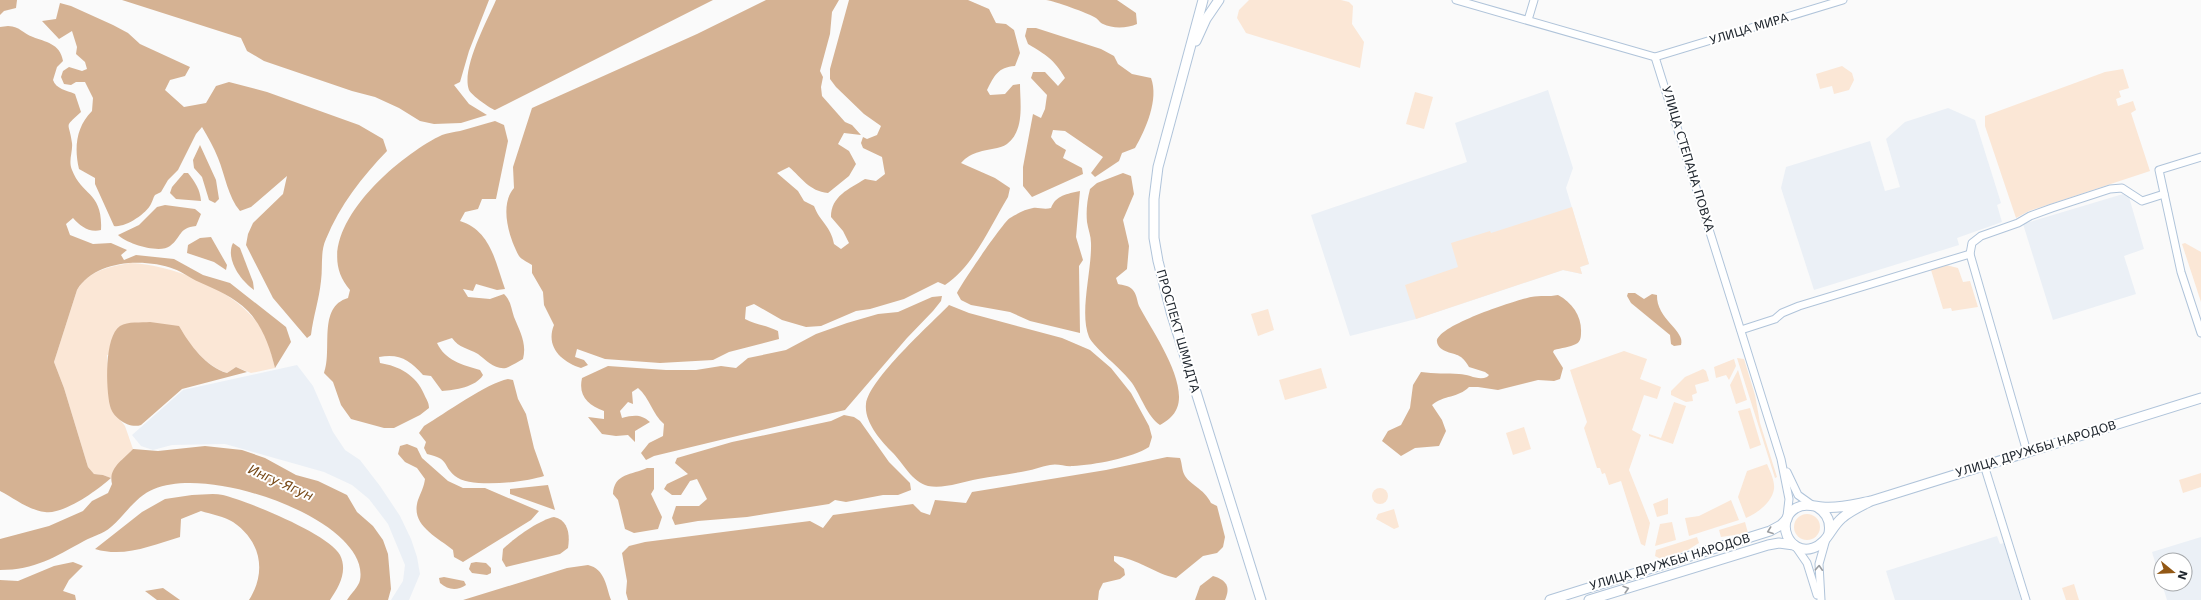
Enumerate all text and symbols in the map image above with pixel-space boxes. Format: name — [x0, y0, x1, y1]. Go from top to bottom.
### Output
street label: УЛИЦА МИРА — [1708, 10, 1791, 48]
street label: УЛИЦА СТЕПАНА ПОВХА — [1659, 85, 1717, 234]
street label: ПРОСПЕКТ ШМИДТА — [1154, 268, 1203, 395]
street label: УЛИЦА ДРУЖБЫ НАРОДОВ — [1954, 418, 2118, 480]
water label: Ингу-Ягун — [246, 461, 316, 504]
one-way arrow — [1767, 526, 1774, 534]
street label: УЛИЦА ДРУЖБЫ НАРОДОВ — [1588, 531, 1752, 593]
north arrow — [2153, 552, 2193, 592]
one-way arrow — [1815, 565, 1824, 571]
text: N — [2174, 569, 2190, 581]
one-way arrow — [1623, 585, 1630, 593]

